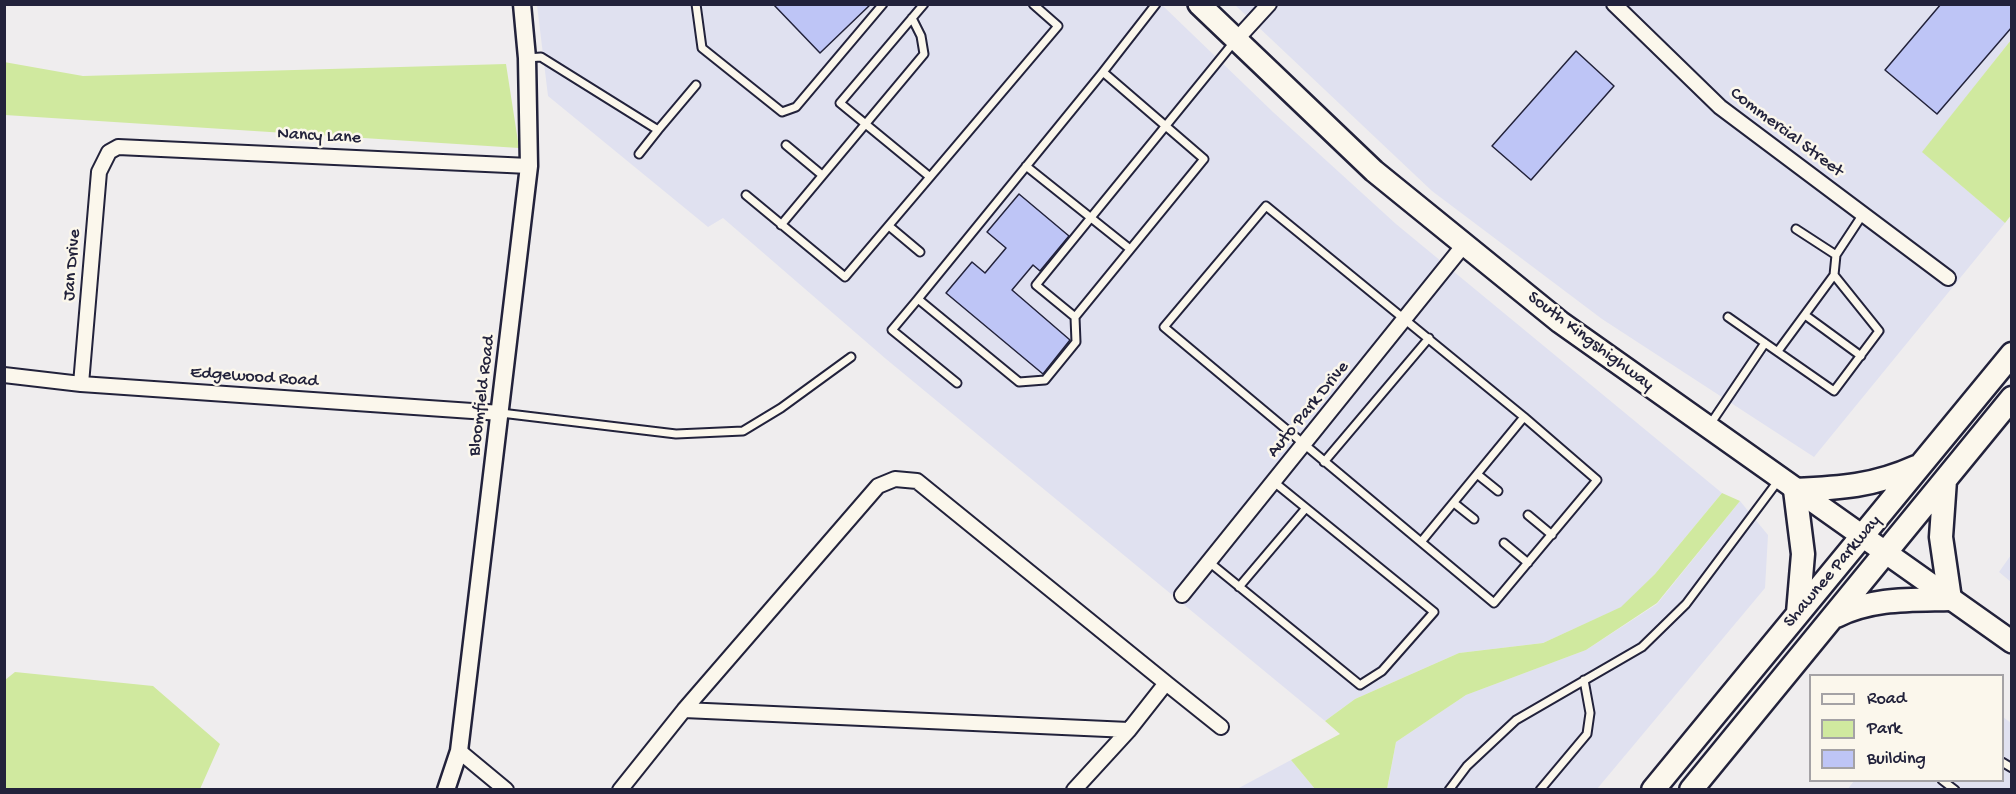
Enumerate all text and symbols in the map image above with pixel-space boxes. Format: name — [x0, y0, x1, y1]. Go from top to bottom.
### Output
street label: Commercial Street — [1725, 83, 1847, 183]
street label: Nancy Lane — [277, 124, 361, 150]
street label: Jan Drive — [59, 228, 87, 302]
street label: South Kingshighway — [1522, 287, 1658, 397]
street label: Bloomfield Road — [465, 334, 501, 458]
street label: Auto Park Drive — [1264, 357, 1354, 463]
street label: Edgewood Road — [189, 363, 319, 393]
street label: Shawnee Parkway — [1780, 511, 1886, 633]
legend — [1809, 674, 2004, 782]
text: Road — [1867, 689, 1906, 710]
text: Park — [1867, 719, 1901, 740]
text: Building — [1867, 749, 1926, 770]

